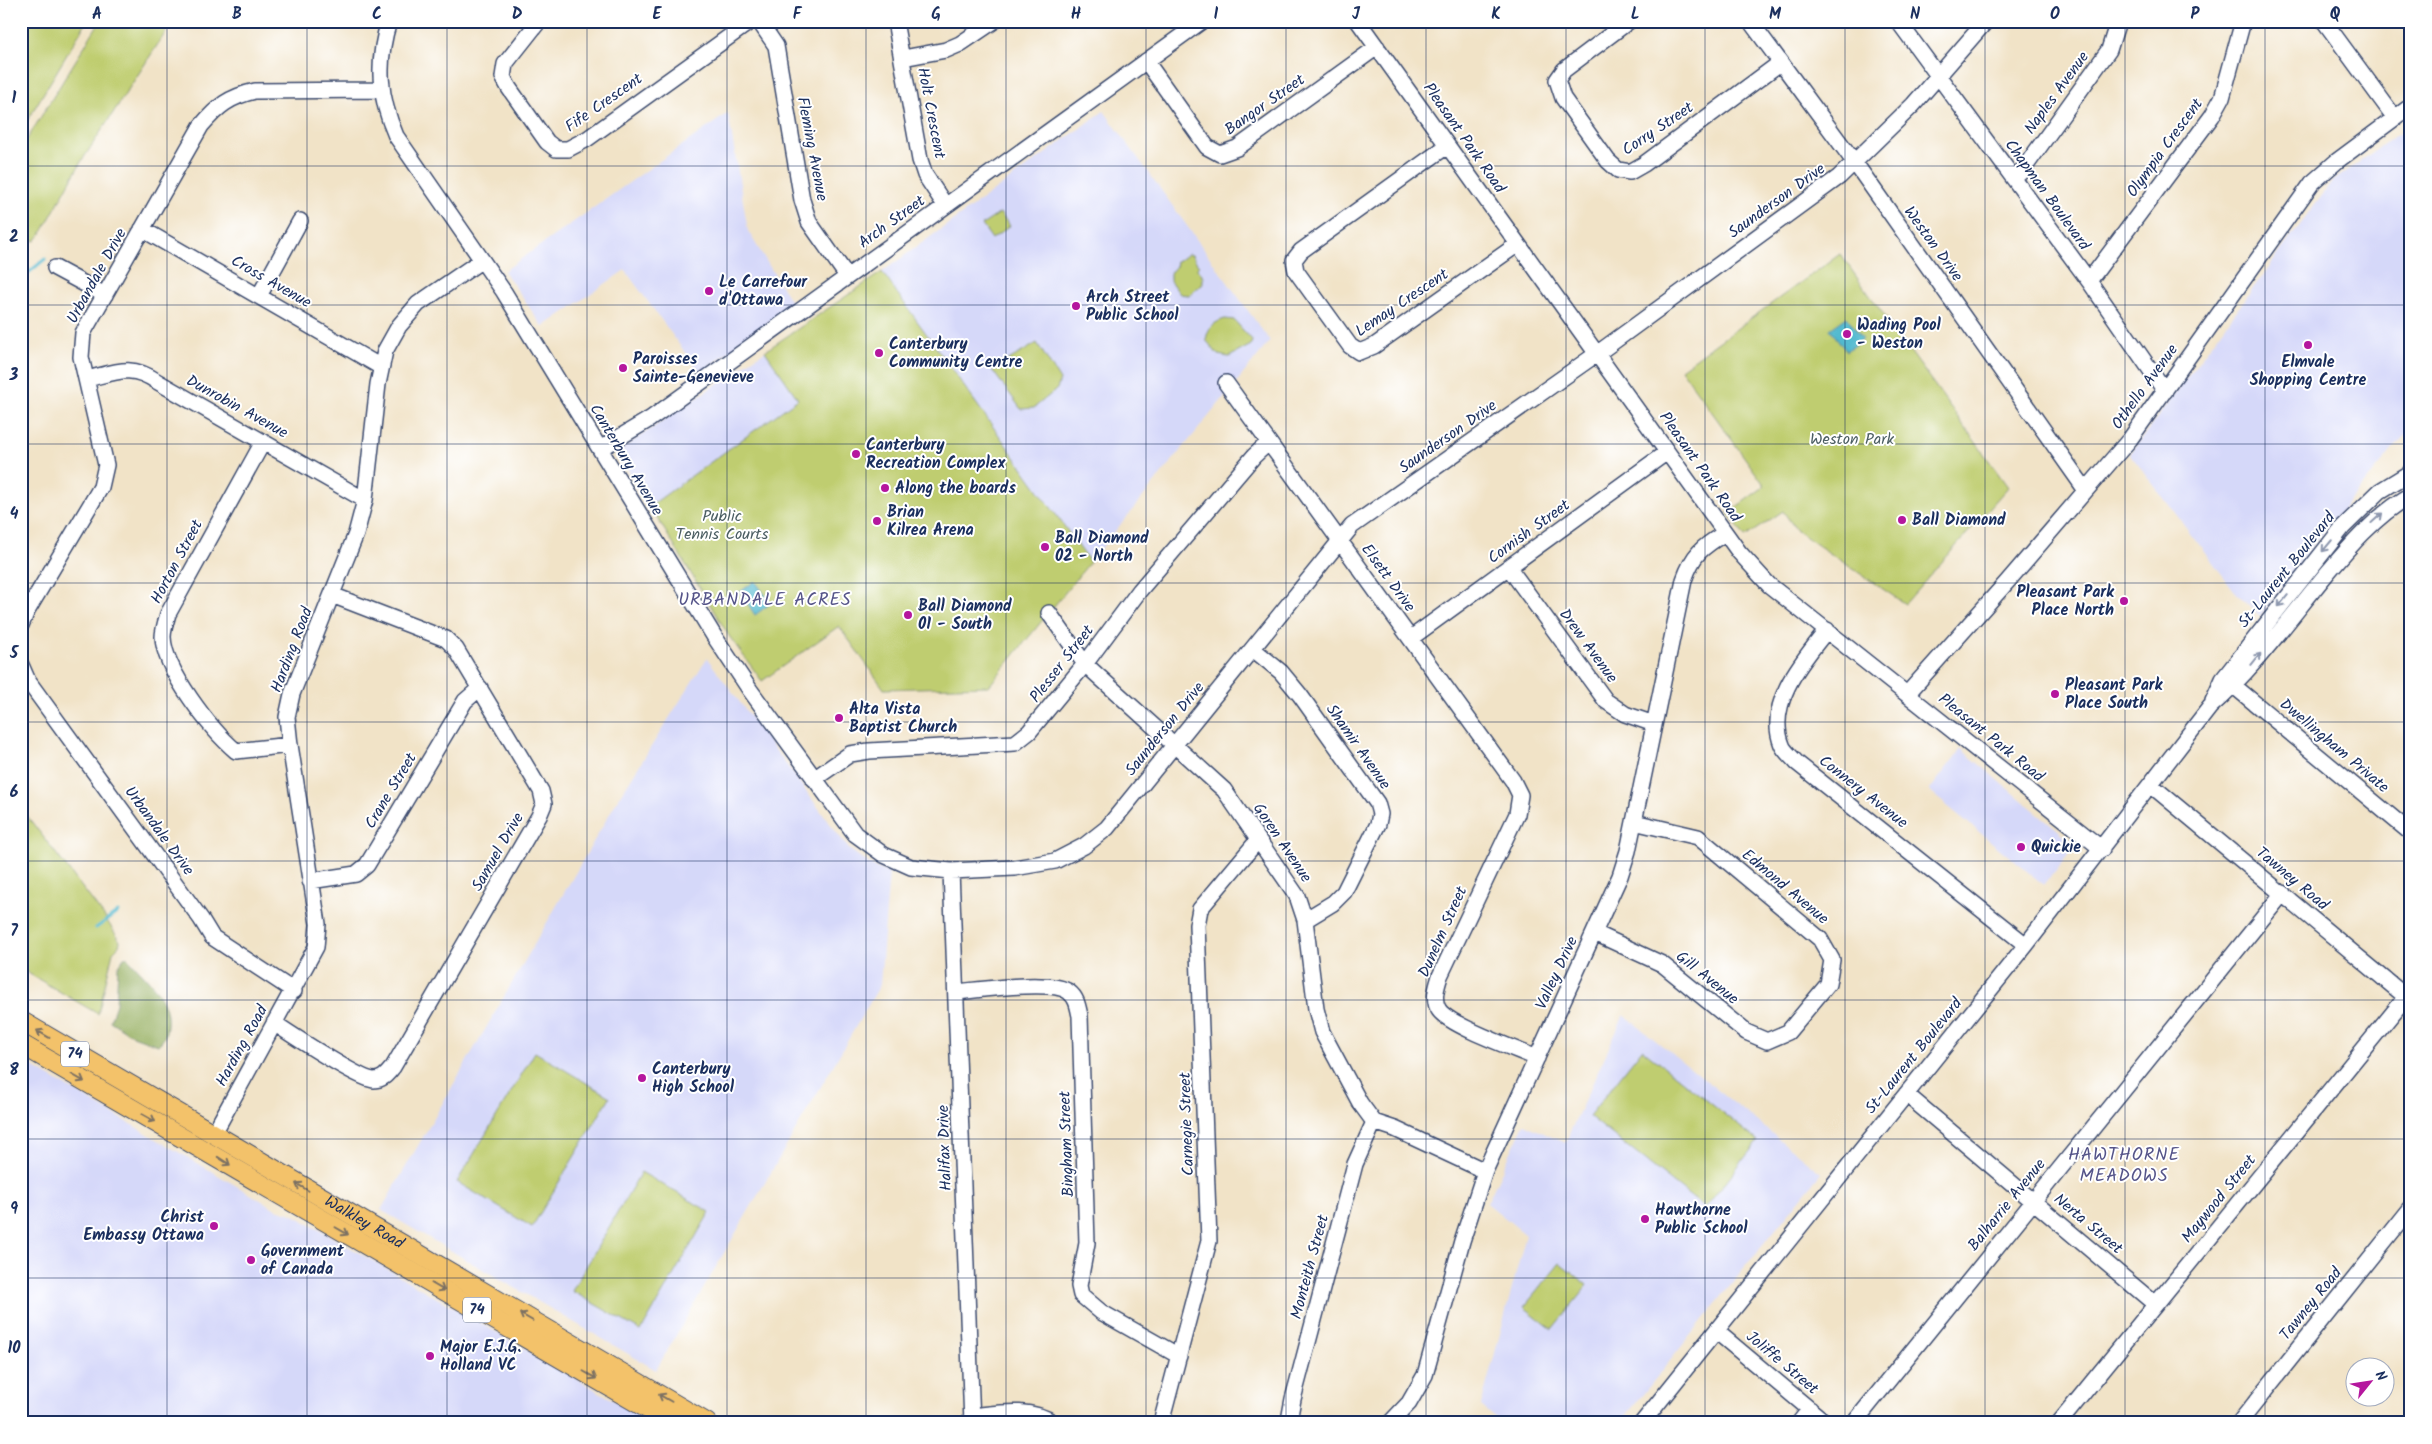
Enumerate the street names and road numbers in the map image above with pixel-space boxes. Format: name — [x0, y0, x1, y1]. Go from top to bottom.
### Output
street label: Naples Avenue — [2018, 46, 2096, 140]
street label: Holt Crescent — [910, 65, 952, 162]
street label: Fife Crescent — [560, 67, 649, 139]
street label: Bangor Street — [1220, 68, 1311, 142]
street label: Pleasant Park Road — [1416, 77, 1512, 199]
street label: Olympia Crescent — [2120, 93, 2210, 203]
street label: Fleming Avenue — [790, 95, 834, 203]
street label: Corry Street — [1617, 95, 1700, 162]
street label: Chapman Boulevard — [1998, 134, 2097, 257]
street label: Saunderson Drive — [1723, 157, 1831, 245]
street label: Arch Street — [853, 189, 931, 255]
street label: Weston Drive — [1897, 201, 1969, 287]
street label: Urbandale Drive — [60, 224, 134, 328]
street label: Cross Avenue — [226, 249, 316, 315]
street label: Lemay Crescent — [1350, 262, 1454, 344]
street label: Othello Avenue — [2105, 339, 2185, 435]
street label: Dunrobin Avenue — [181, 369, 293, 445]
street label: Saunderson Drive — [1394, 394, 1502, 480]
street label: Canterbury Avenue — [583, 399, 669, 521]
street label: Pleasant Park Road — [1652, 406, 1748, 528]
street label: Cornish Street — [1482, 493, 1576, 571]
street label: St-Laurent Boulevard — [2232, 506, 2342, 634]
street label: Horton Street — [144, 515, 210, 609]
street label: Elsett Drive — [1355, 539, 1421, 617]
street label: Harding Road — [264, 603, 320, 696]
street label: Drew Avenue — [1552, 603, 1624, 689]
street label: Plesser Street — [1024, 619, 1101, 708]
street label: Saunderson Drive — [1119, 676, 1211, 782]
street label: Pleasant Park Road — [1933, 687, 2050, 789]
street label: Dwellingham Private — [2274, 692, 2394, 800]
street label: Shamir Avenue — [1319, 699, 1397, 795]
street label: Crane Street — [358, 747, 424, 834]
street label: Connery Avenue — [1813, 749, 1913, 835]
street label: Urbandale Drive — [118, 781, 200, 881]
street label: Goren Avenue — [1246, 798, 1318, 888]
street label: Samuel Drive — [465, 808, 531, 896]
street label: Tawney Road — [2250, 841, 2335, 918]
street label: Edmond Avenue — [1736, 843, 1834, 931]
street label: Dunelm Street — [1412, 882, 1475, 982]
street label: Valley Drive — [1529, 932, 1585, 1014]
street label: Gill Avenue — [1670, 945, 1744, 1011]
street label: St-Laurent Boulevard — [1859, 992, 1969, 1120]
street label: Harding Road — [209, 1000, 275, 1091]
road number: 74 — [61, 1042, 89, 1066]
street label: Carnegie Street — [1173, 1071, 1201, 1176]
street label: Bingham Street — [1053, 1090, 1081, 1197]
street label: Halifax Drive — [931, 1105, 959, 1191]
street label: Maywood Street — [2175, 1149, 2263, 1249]
street label: Balharrie Avenue — [1962, 1153, 2052, 1257]
street label: Nerta Street — [2048, 1187, 2129, 1261]
street label: Walkley Road — [320, 1189, 410, 1256]
street label: Monteith Street — [1284, 1211, 1336, 1322]
street label: Tawney Road — [2273, 1261, 2349, 1346]
road number: 74 — [463, 1298, 491, 1322]
street label: Joliffe Street — [1740, 1325, 1825, 1402]

